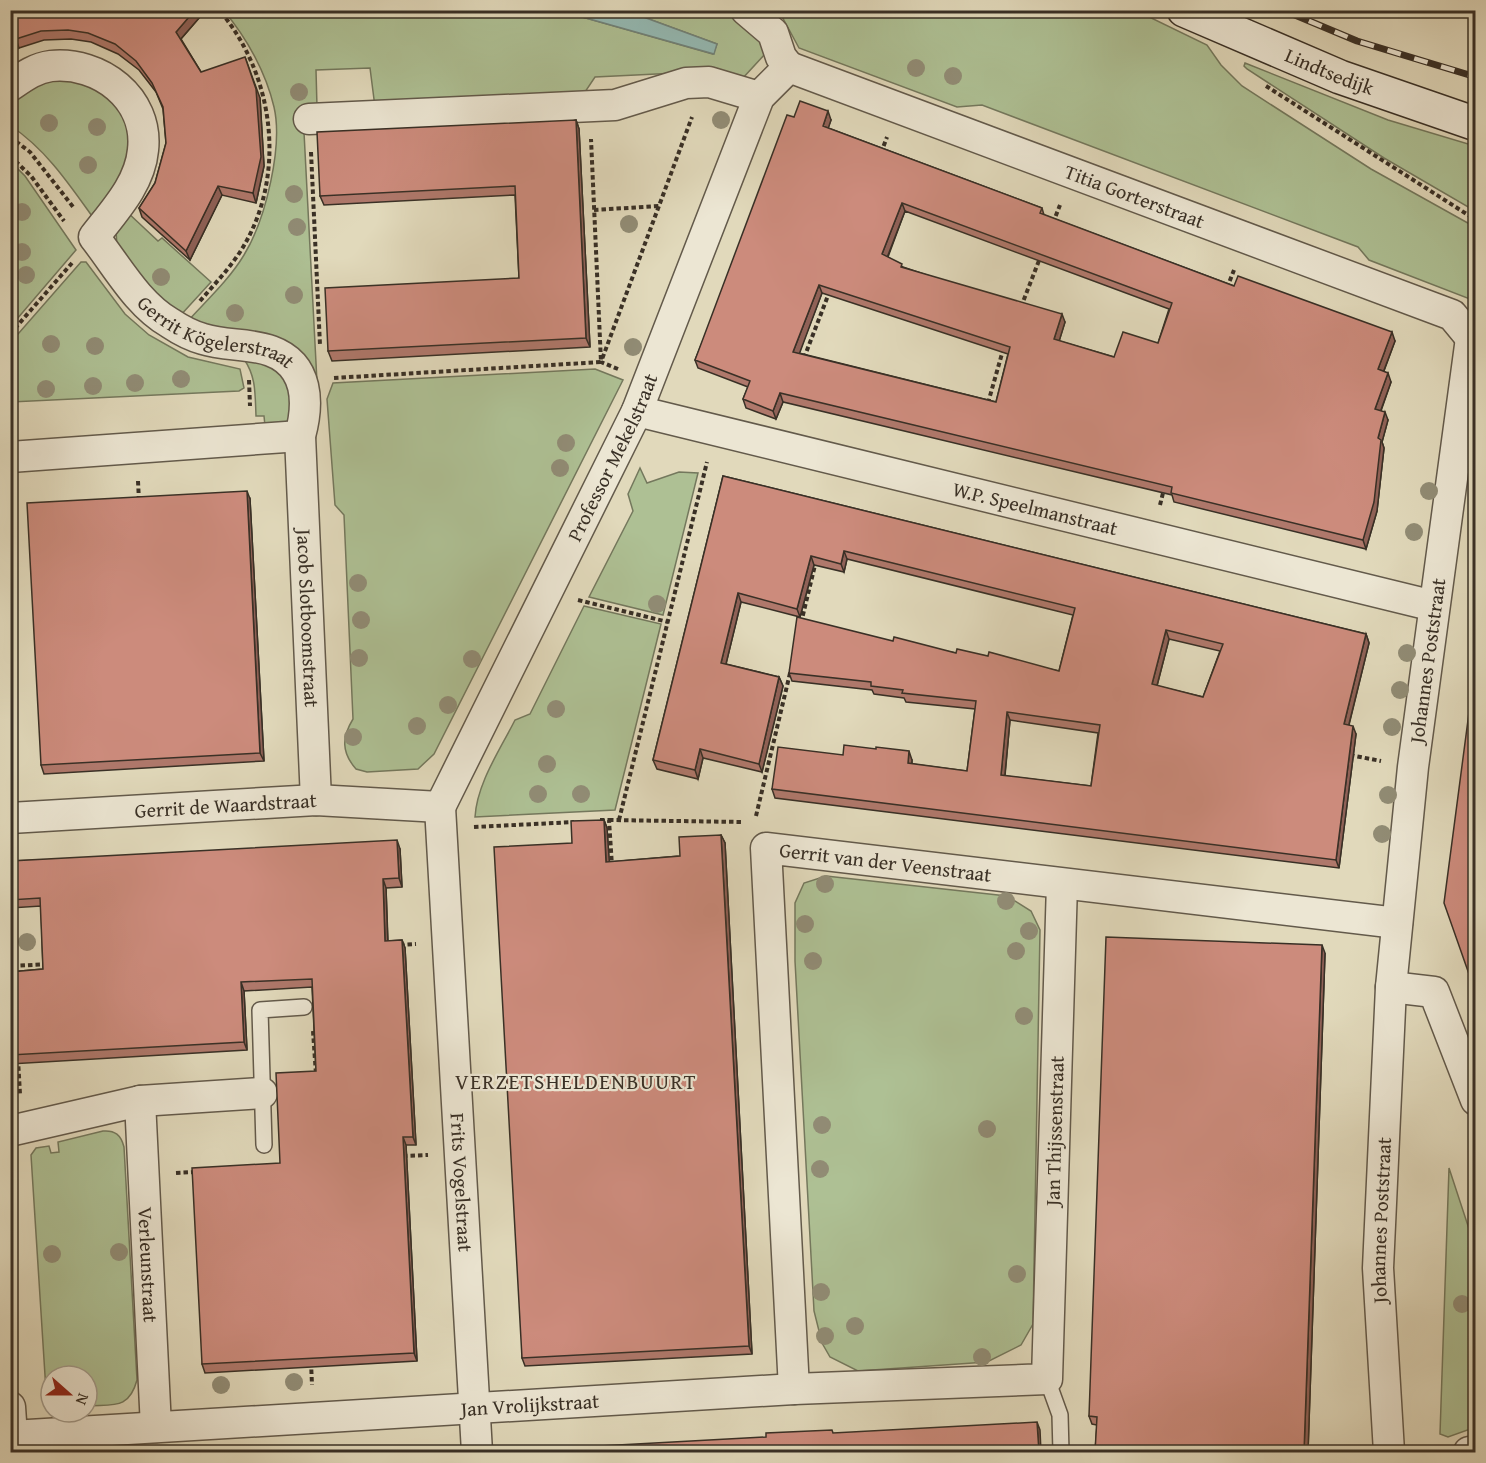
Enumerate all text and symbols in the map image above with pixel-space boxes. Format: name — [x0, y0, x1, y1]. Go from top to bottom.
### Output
street label: Lindtsedijk — [1281, 40, 1379, 102]
street label: Titia Gorterstraat — [1061, 156, 1209, 235]
street label: Gerrit Kögelerstraat — [131, 289, 302, 374]
street label: Professor Mekelstraat — [559, 369, 664, 546]
street label: W.P. Speelmanstraat — [950, 474, 1121, 542]
street label: Jacob Slotboomstraat — [290, 525, 327, 708]
street label: Johannes Poststraat — [1401, 576, 1452, 748]
street label: Gerrit de Waardstraat — [134, 785, 317, 825]
street label: Gerrit van der Veenstraat — [778, 835, 993, 889]
street label: Jan Thijssenstraat — [1037, 1055, 1071, 1209]
district label: VERZETSHELDENBUURT — [455, 1066, 697, 1097]
street label: Frits Vogelstraat — [444, 1112, 480, 1253]
street label: Johannes Poststraat — [1363, 1137, 1398, 1307]
street label: Verleunstraat — [131, 1206, 166, 1323]
north arrow — [39, 1364, 99, 1424]
street label: Jan Vrolijkstraat — [457, 1386, 600, 1423]
text: N — [70, 1390, 96, 1409]

